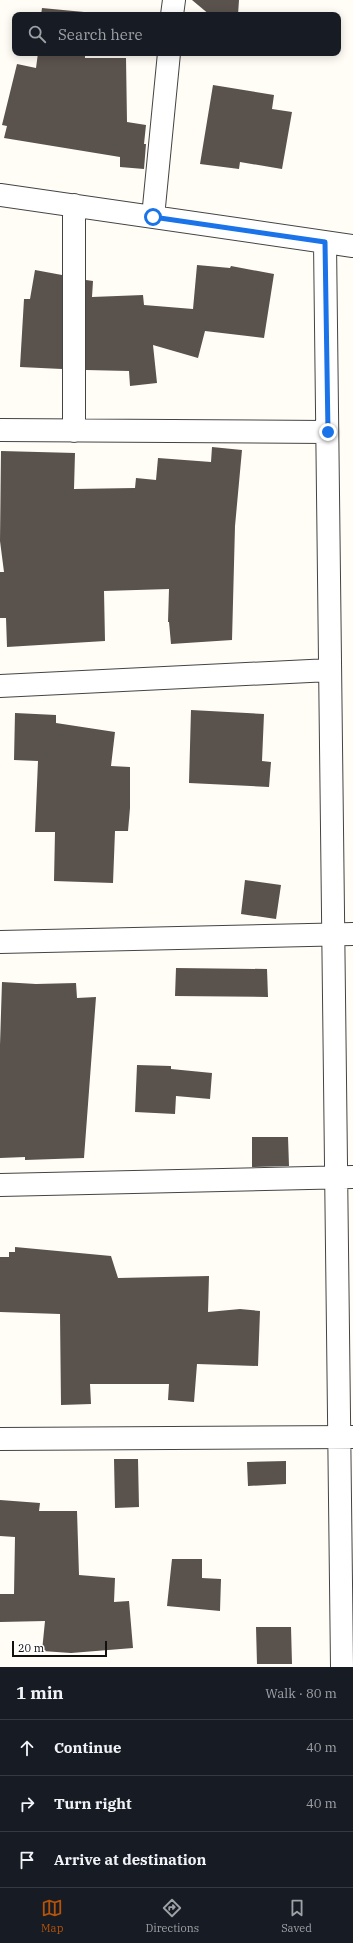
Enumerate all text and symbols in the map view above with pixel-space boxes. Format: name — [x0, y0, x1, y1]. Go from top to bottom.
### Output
search box — [12, 12, 341, 56]
icon: search — [26, 23, 48, 45]
text: Search here — [58, 25, 143, 44]
route start — [144, 208, 162, 226]
route end — [319, 423, 337, 441]
scale bar — [12, 1639, 107, 1658]
text: 20 m — [18, 1641, 44, 1655]
text: 1 min — [16, 1682, 64, 1704]
text: Walk · 80 m — [265, 1685, 337, 1702]
icon: ahead — [16, 1737, 38, 1759]
text: Continue — [54, 1738, 121, 1757]
text: 40 m — [306, 1739, 337, 1756]
icon: right — [16, 1793, 38, 1815]
text: Turn right — [54, 1794, 132, 1813]
text: 40 m — [306, 1795, 337, 1812]
icon: arrive — [16, 1849, 38, 1871]
text: Arrive at destination — [54, 1850, 206, 1869]
tab: Map — [41, 1897, 63, 1935]
tab: Directions — [145, 1897, 199, 1935]
tab: Saved — [281, 1897, 312, 1935]

